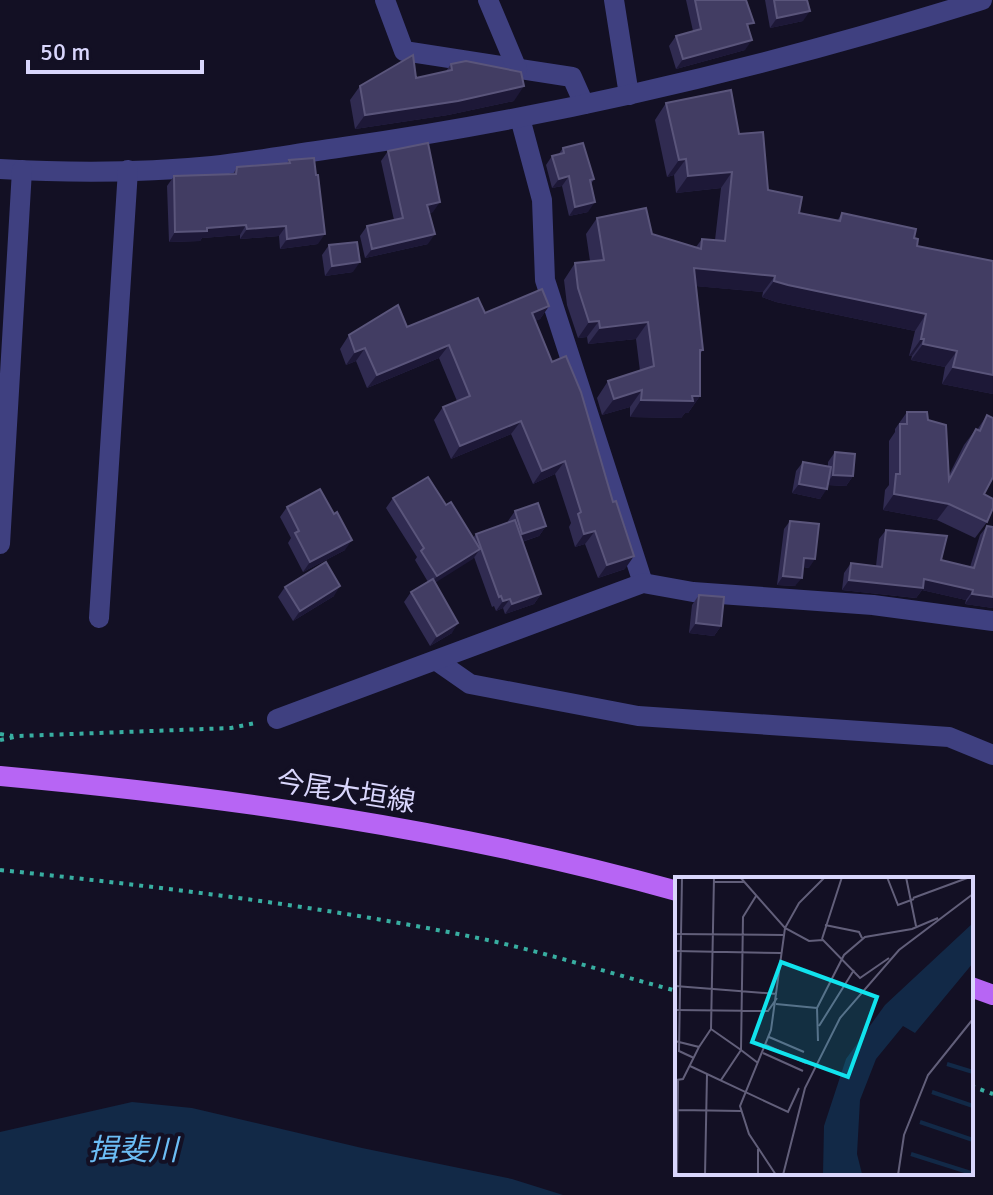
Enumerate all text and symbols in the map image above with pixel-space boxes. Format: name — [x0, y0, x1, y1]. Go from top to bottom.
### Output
scale bar — [28, 24, 202, 74]
text: 50 m — [40, 37, 90, 67]
street label: 今尾大垣線 — [274, 764, 418, 820]
inset map — [675, 877, 973, 1175]
water label: 揖斐川 — [88, 1132, 181, 1169]

